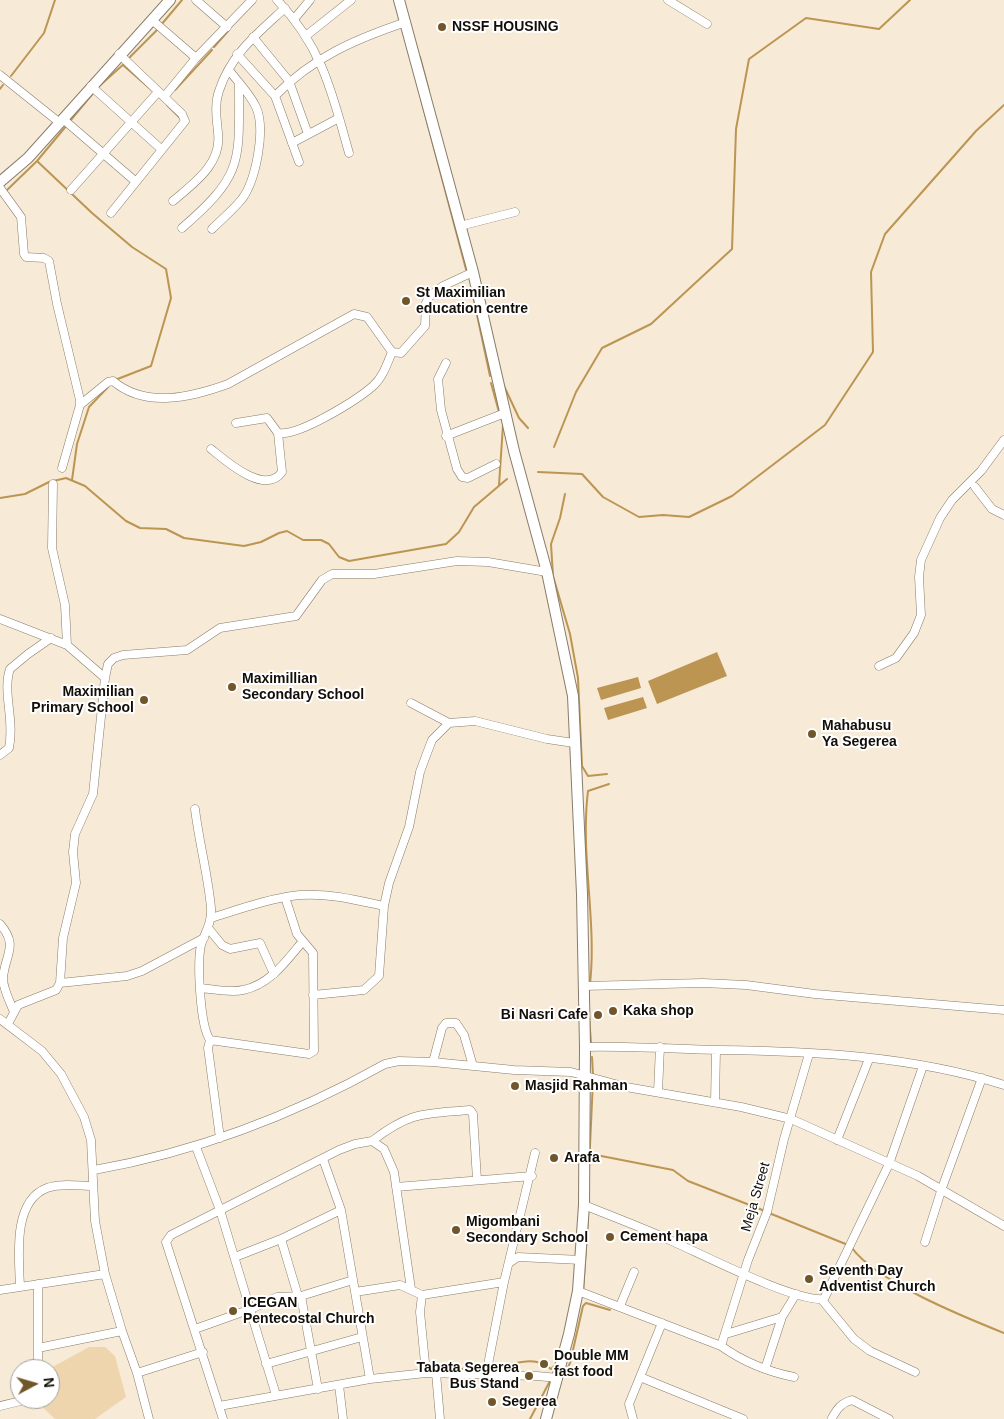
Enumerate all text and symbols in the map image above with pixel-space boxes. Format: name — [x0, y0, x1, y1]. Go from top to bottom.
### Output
place label: NSSF HOUSING — [452, 19, 559, 35]
marker: NSSF HOUSING — [436, 21, 448, 33]
place label: St Maximilian education centre — [416, 285, 528, 318]
marker: St Maximilian education centre — [400, 295, 412, 307]
place label: Maximillian Secondary School — [242, 671, 364, 704]
marker: Maximillian Secondary School — [226, 681, 238, 693]
place label: Maximilian Primary School — [31, 684, 134, 716]
marker: Maximilian Primary School — [138, 694, 150, 706]
place label: Mahabusu Ya Segerea — [822, 718, 897, 750]
marker: Mahabusu Ya Segerea — [806, 728, 818, 740]
place label: Kaka shop — [623, 1003, 694, 1019]
marker: Kaka shop — [607, 1005, 619, 1017]
place label: Bi Nasri Cafe — [501, 1007, 588, 1023]
marker: Bi Nasri Cafe — [592, 1009, 604, 1021]
place label: Masjid Rahman — [525, 1078, 628, 1094]
marker: Masjid Rahman — [509, 1080, 521, 1092]
place label: Arafa — [564, 1150, 600, 1166]
marker: Arafa — [548, 1152, 560, 1164]
street label: Meja Street — [738, 1160, 774, 1234]
place label: Migombani Secondary School — [466, 1214, 588, 1246]
marker: Migombani Secondary School — [450, 1224, 462, 1236]
place label: Cement hapa — [620, 1229, 708, 1245]
marker: Cement hapa — [604, 1231, 616, 1243]
place label: Seventh Day Adventist Church — [819, 1263, 936, 1295]
marker: Seventh Day Adventist Church — [803, 1273, 815, 1285]
place label: ICEGAN Pentecostal Church — [243, 1295, 374, 1328]
marker: ICEGAN Pentecostal Church — [227, 1305, 239, 1317]
place label: Double MM fast food — [554, 1348, 629, 1380]
marker: Double MM fast food — [538, 1358, 550, 1370]
north arrow — [10, 1359, 60, 1409]
place label: Tabata Segerea Bus Stand — [417, 1360, 519, 1392]
marker: Tabata Segerea Bus Stand — [523, 1370, 535, 1382]
text: N — [40, 1377, 57, 1388]
place label: Segerea — [502, 1394, 556, 1410]
marker: Segerea — [486, 1396, 498, 1408]

